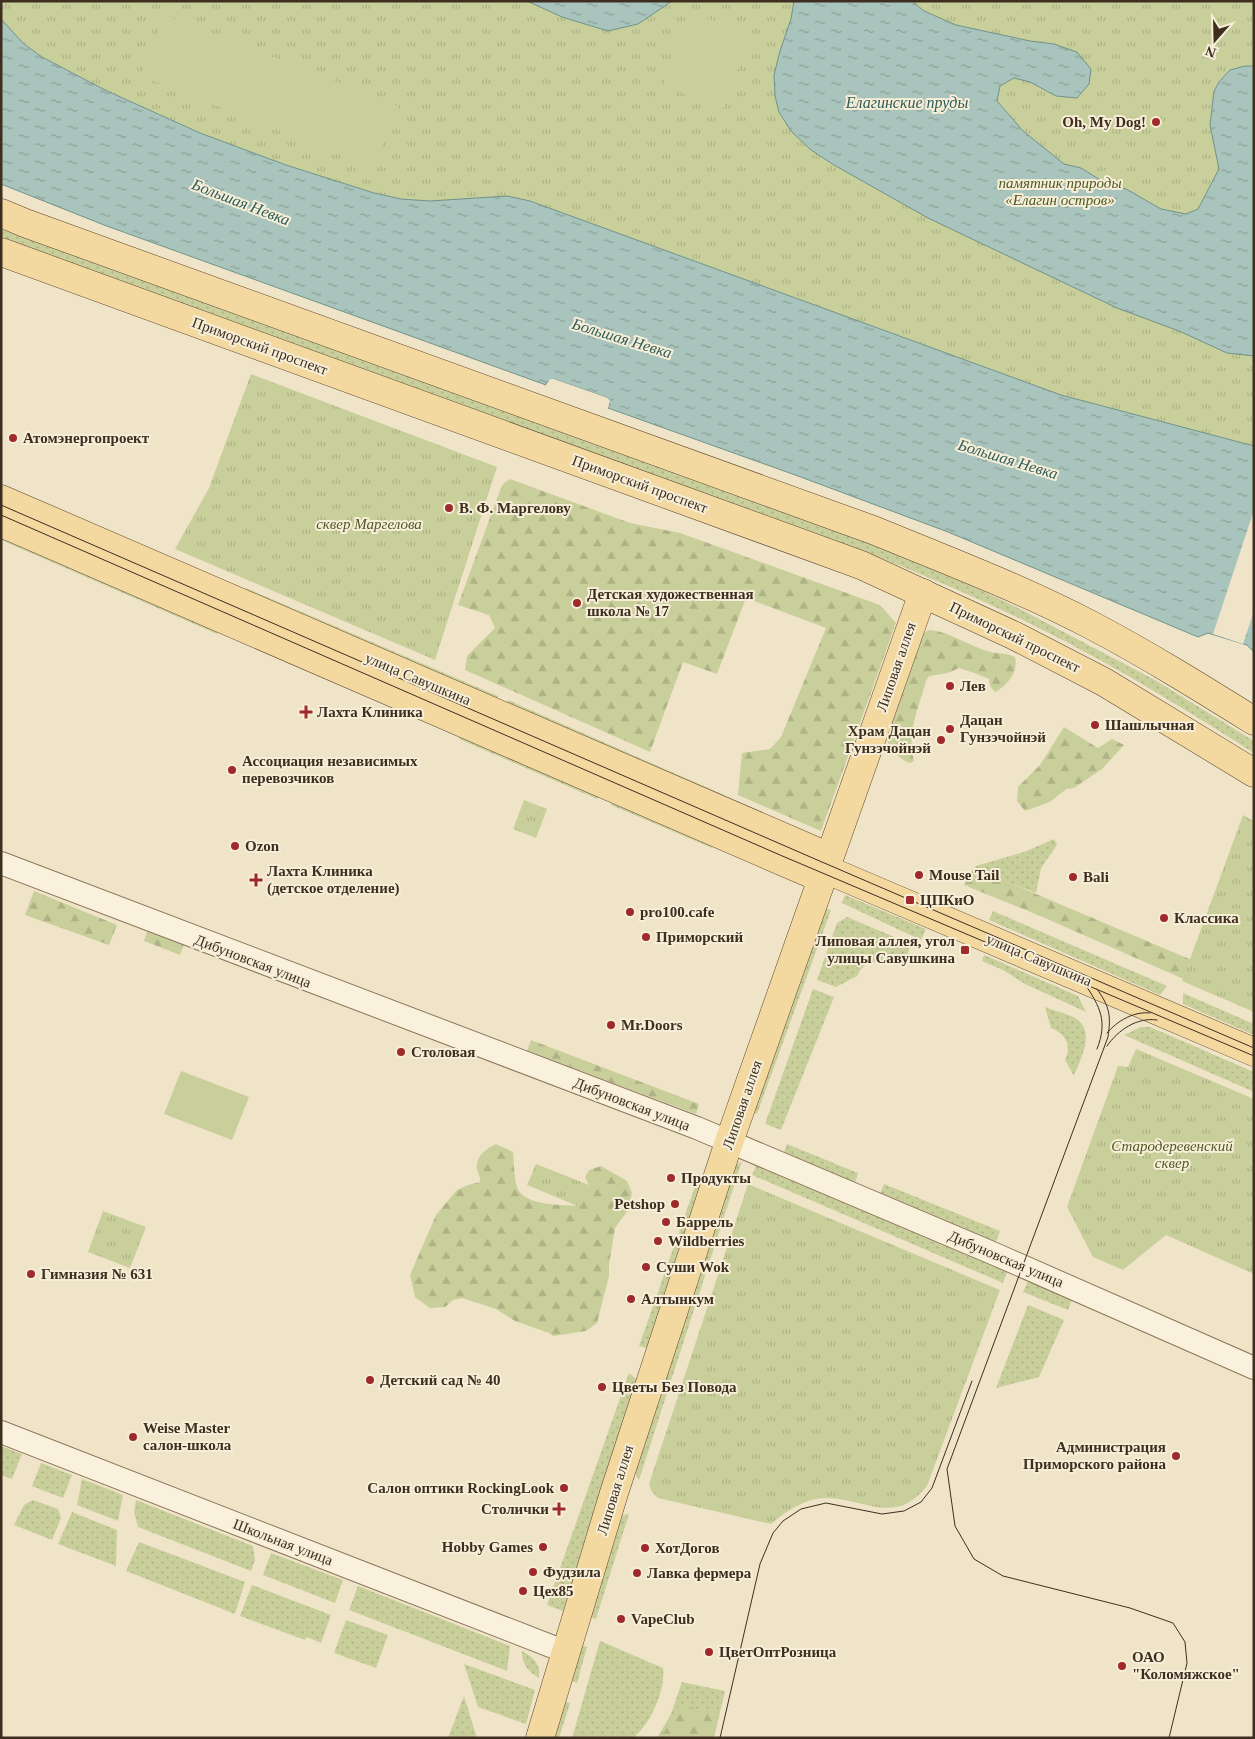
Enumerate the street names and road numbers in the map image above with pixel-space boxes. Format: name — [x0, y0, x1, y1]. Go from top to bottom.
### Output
street label: Приморский проспект — [190, 314, 330, 378]
street label: Приморский проспект — [570, 452, 710, 516]
street label: Приморский проспект — [947, 598, 1083, 676]
street label: Липовая аллея — [873, 620, 919, 714]
street label: улица Савушкина — [363, 650, 473, 709]
street label: Дибуновская улица — [193, 931, 314, 991]
street label: улица Савушкина — [984, 931, 1094, 990]
street label: Липовая аллея — [719, 1058, 765, 1152]
street label: Дибуновская улица — [572, 1074, 693, 1134]
street label: Дибуновская улица — [946, 1228, 1066, 1291]
street label: Липовая аллея — [594, 1443, 636, 1537]
street label: Школьная улица — [231, 1516, 336, 1569]

